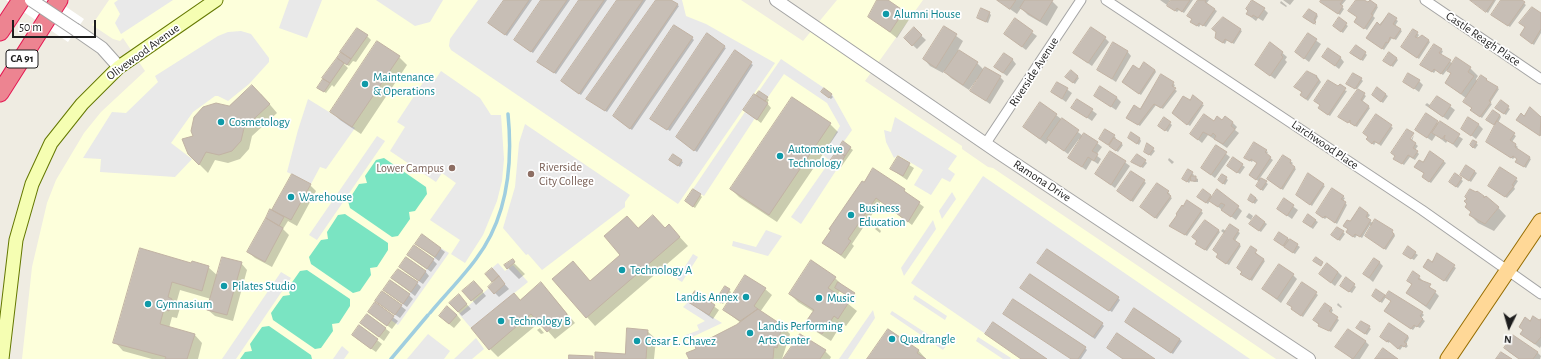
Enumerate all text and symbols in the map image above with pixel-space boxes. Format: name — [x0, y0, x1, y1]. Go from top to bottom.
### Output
place label: Alumni House — [894, 7, 960, 21]
marker: Alumni House — [881, 9, 891, 19]
street label: Castle Reagh Place — [1443, 9, 1523, 69]
scale bar — [14, 12, 98, 38]
text: 50 m — [19, 21, 42, 33]
street label: Olivewood Avenue — [104, 21, 182, 83]
street label: Riverside Avenue — [1006, 35, 1062, 109]
road number: CA 91 — [6, 50, 38, 68]
place label: Maintenance & Operations — [373, 70, 435, 98]
marker: Maintenance & Operations — [360, 79, 370, 89]
place label: Cosmetology — [229, 115, 290, 129]
marker: Cosmetology — [216, 117, 226, 127]
street label: Larchwood Place — [1289, 117, 1361, 173]
place label: Automotive Technology — [788, 142, 843, 170]
marker: Automotive Technology — [775, 151, 785, 161]
street label: Ramona Drive — [1010, 157, 1074, 205]
place label: Riverside City College — [539, 160, 594, 188]
place label: Lower Campus — [376, 161, 444, 175]
marker: Lower Campus — [447, 163, 457, 173]
marker: Riverside City College — [526, 169, 536, 179]
place label: Warehouse — [299, 190, 352, 204]
marker: Warehouse — [286, 192, 296, 202]
place label: Business Education — [859, 201, 906, 229]
marker: Business Education — [846, 210, 856, 220]
place label: Technology A — [630, 263, 692, 277]
marker: Technology A — [617, 265, 627, 275]
place label: Pilates Studio — [232, 279, 296, 293]
marker: Pilates Studio — [219, 281, 229, 291]
place label: Landis Annex — [676, 290, 738, 304]
place label: Music — [827, 291, 854, 305]
marker: Landis Annex — [741, 292, 751, 302]
marker: Music — [814, 293, 824, 303]
place label: Gymnasium — [156, 297, 212, 311]
marker: Gymnasium — [143, 299, 153, 309]
north arrow — [1489, 307, 1529, 347]
place label: Technology B — [509, 314, 571, 328]
marker: Technology B — [496, 316, 506, 326]
place label: Landis Performing Arts Center — [758, 319, 843, 347]
marker: Landis Performing Arts Center — [745, 328, 755, 338]
place label: Quadrangle — [900, 332, 955, 346]
place label: Cesar E. Chavez — [645, 334, 716, 348]
marker: Quadrangle — [887, 334, 897, 344]
text: N — [1504, 334, 1512, 345]
marker: Cesar E. Chavez — [632, 336, 642, 346]

